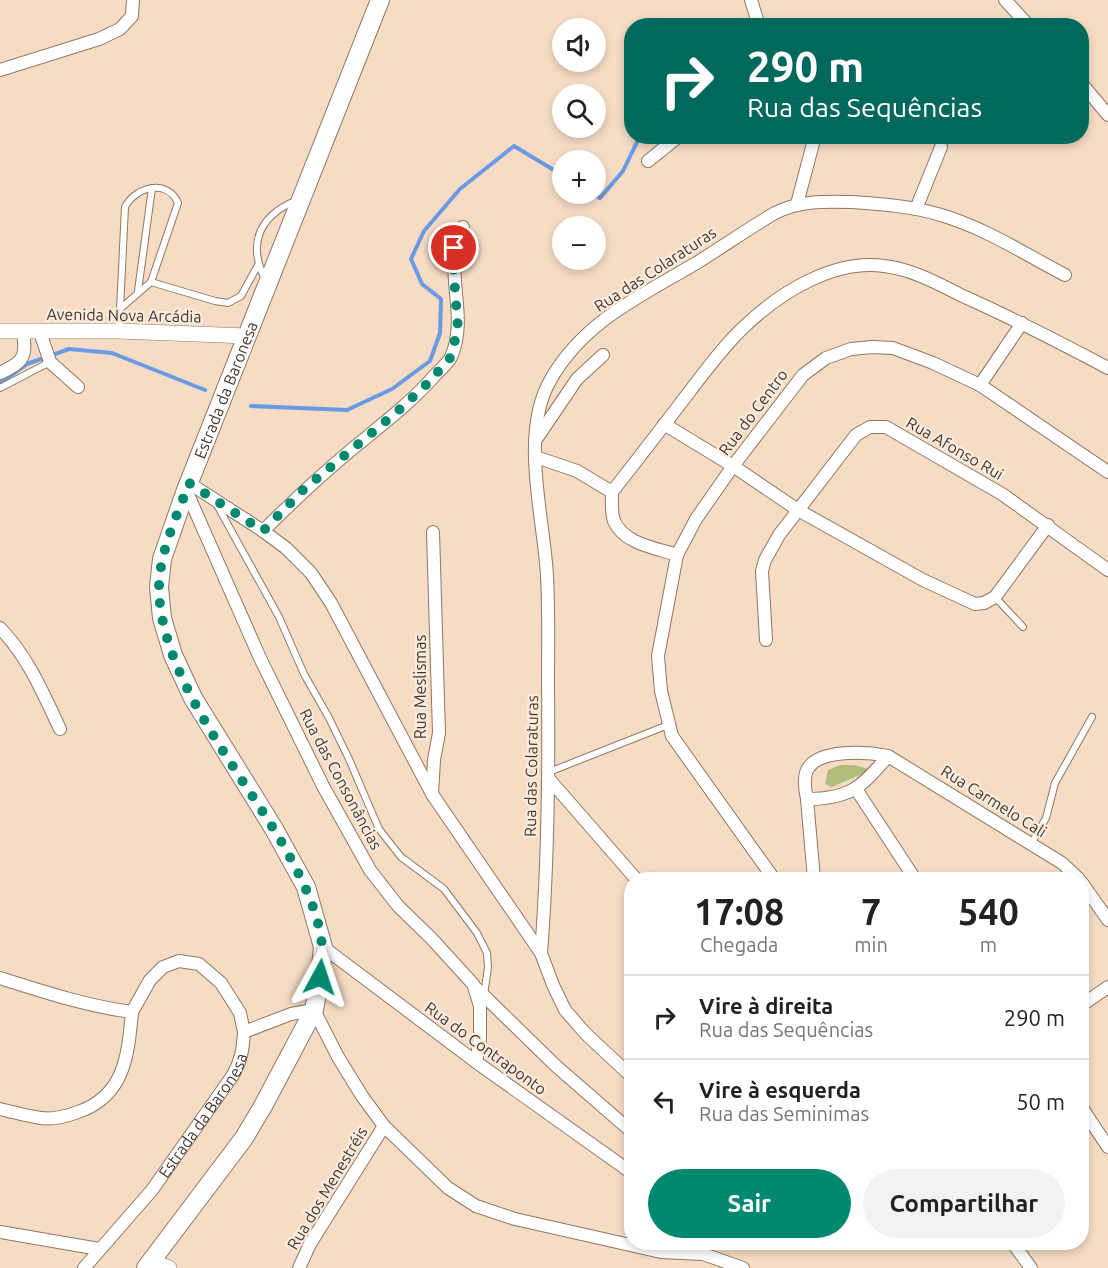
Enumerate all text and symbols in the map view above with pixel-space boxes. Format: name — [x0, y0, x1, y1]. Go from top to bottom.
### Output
map controls — [552, 18, 606, 270]
button: sound — [552, 18, 606, 72]
icon: right — [648, 42, 726, 120]
text: 290 m — [747, 43, 864, 90]
button: search — [552, 84, 606, 138]
text: Rua das Sequências — [747, 92, 982, 122]
button: + — [552, 150, 606, 204]
button: − — [552, 216, 606, 270]
pin — [428, 222, 479, 273]
street label: Rua das Colaraturas — [591, 223, 719, 315]
icon: arrive — [437, 231, 470, 264]
street label: Avenida Nova Arcádia — [46, 305, 202, 325]
street label: Estrada da Baronesa — [190, 319, 261, 461]
street label: Rua do Centro — [715, 366, 791, 458]
street label: Rua Afonso Rui — [903, 413, 1007, 483]
street label: Rua Meslismas — [411, 635, 429, 739]
street label: Rua das Colaraturas — [521, 695, 541, 837]
street label: Rua das Consonâncias — [296, 706, 386, 852]
street label: Rua Carmelo Cali — [938, 761, 1050, 841]
text: 17:08 — [694, 891, 784, 932]
text: 7 — [861, 891, 881, 932]
text: 540 — [958, 891, 1019, 932]
text: Chegada — [700, 933, 778, 956]
text: min — [854, 933, 888, 956]
text: m — [980, 933, 997, 956]
position arrow — [288, 945, 352, 1009]
text: Vire à direita — [699, 993, 833, 1018]
street label: Rua do Contraponto — [422, 998, 550, 1098]
icon: right — [648, 1001, 681, 1034]
text: 290 m — [1004, 1005, 1065, 1030]
text: Rua das Sequências — [699, 1018, 873, 1041]
street label: Estrada da Baronesa — [155, 1051, 250, 1181]
text: Vire à esquerda — [699, 1077, 861, 1102]
icon: left — [648, 1085, 681, 1118]
text: 50 m — [1016, 1089, 1065, 1114]
text: Rua das Seminimas — [699, 1102, 869, 1125]
street label: Rua dos Menestréis — [283, 1123, 371, 1253]
button: Sair — [648, 1169, 851, 1238]
button: Compartilhar — [863, 1169, 1065, 1238]

